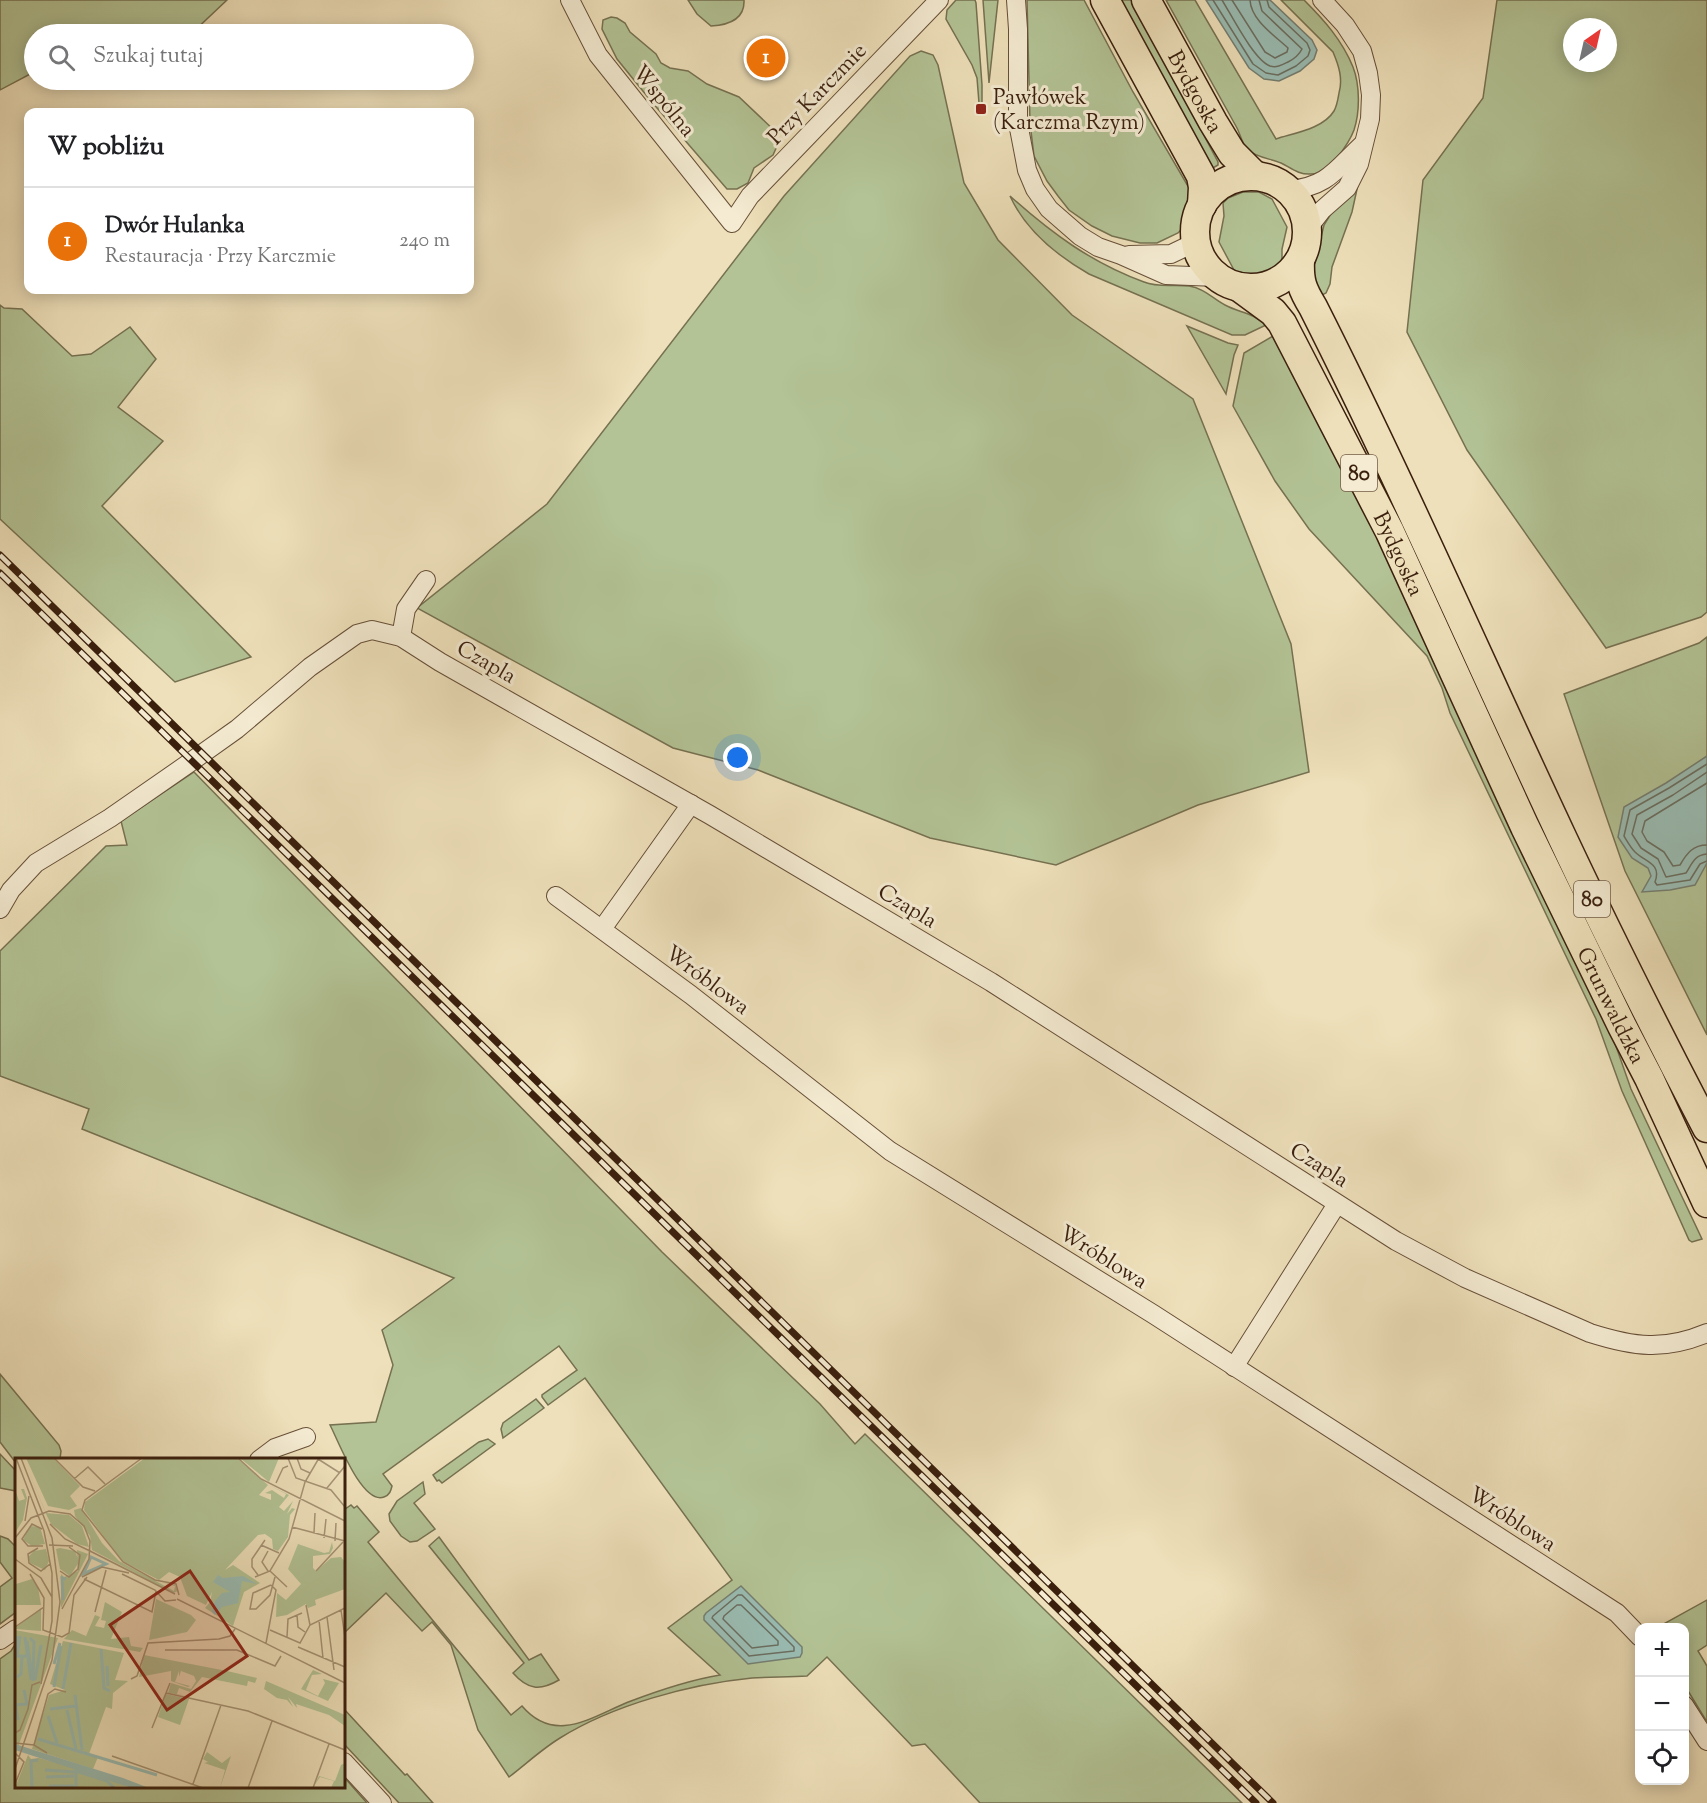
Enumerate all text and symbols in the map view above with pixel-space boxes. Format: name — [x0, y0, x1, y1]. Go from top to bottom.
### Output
north arrow — [1563, 18, 1617, 72]
search box — [24, 24, 474, 90]
pin: 1 — [746, 36, 786, 80]
street label: Przy Karczmie — [761, 37, 875, 153]
icon: search — [45, 41, 78, 74]
text: Szukaj tutaj — [93, 41, 204, 73]
street label: Bydgoska — [1158, 45, 1229, 140]
street label: Wspólna — [623, 59, 702, 145]
place label: Pawłówek (Karczma Rzym) — [993, 83, 1145, 140]
marker: Pawłówek (Karczma Rzym) — [974, 102, 988, 116]
text: W pobliżu — [48, 129, 164, 166]
text: Dwór Hulanka — [105, 211, 245, 243]
text: 1 — [64, 227, 71, 256]
text: 240 m — [399, 227, 450, 256]
text: Restauracja · Przy Karczmie — [105, 243, 336, 272]
road number: 80 — [1341, 455, 1377, 491]
street label: Bydgoska — [1363, 507, 1430, 602]
street label: Czapla — [450, 634, 521, 693]
your location — [723, 743, 752, 772]
street label: Czapla — [871, 877, 942, 938]
road number: 80 — [1574, 881, 1610, 917]
street label: Wróblowa — [657, 939, 755, 1024]
street label: Grunwaldzka — [1567, 942, 1652, 1070]
street label: Czapla — [1283, 1136, 1354, 1197]
street label: Wróblowa — [1052, 1219, 1153, 1298]
inset map — [15, 1458, 345, 1788]
street label: Wróblowa — [1461, 1480, 1562, 1561]
map controls — [1635, 1623, 1689, 1785]
button: + — [1635, 1623, 1689, 1677]
button: − — [1635, 1677, 1689, 1731]
button: locate — [1635, 1731, 1689, 1785]

